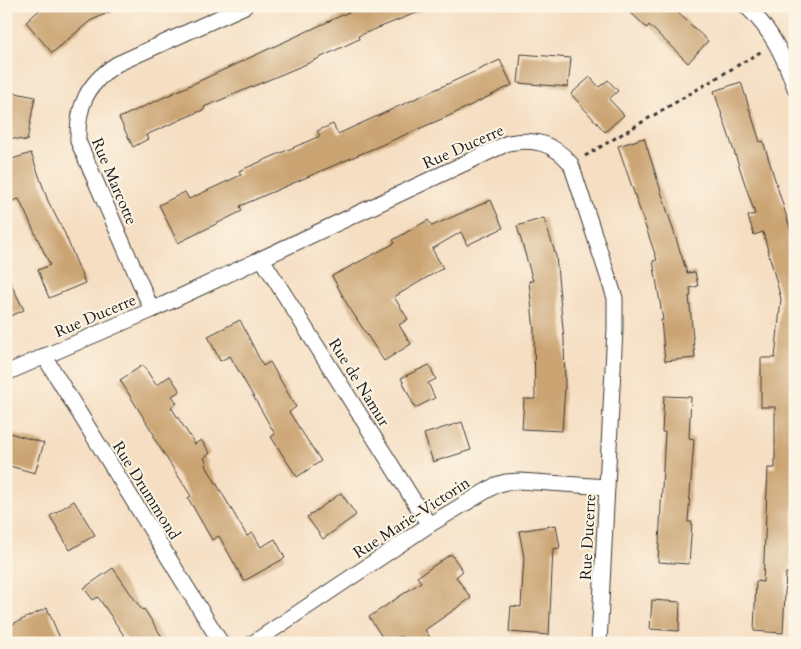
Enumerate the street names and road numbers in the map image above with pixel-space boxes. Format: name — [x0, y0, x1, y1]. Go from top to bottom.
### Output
street label: Rue Ducerre — [419, 119, 507, 175]
street label: Rue Marcotte — [86, 134, 142, 228]
street label: Rue Ducerre — [51, 289, 140, 343]
street label: Rue de Namur — [323, 334, 395, 431]
street label: Rue Drummond — [107, 437, 186, 544]
street label: Rue Marie-Victorin — [349, 472, 474, 564]
street label: Rue Ducerre — [575, 493, 601, 581]

